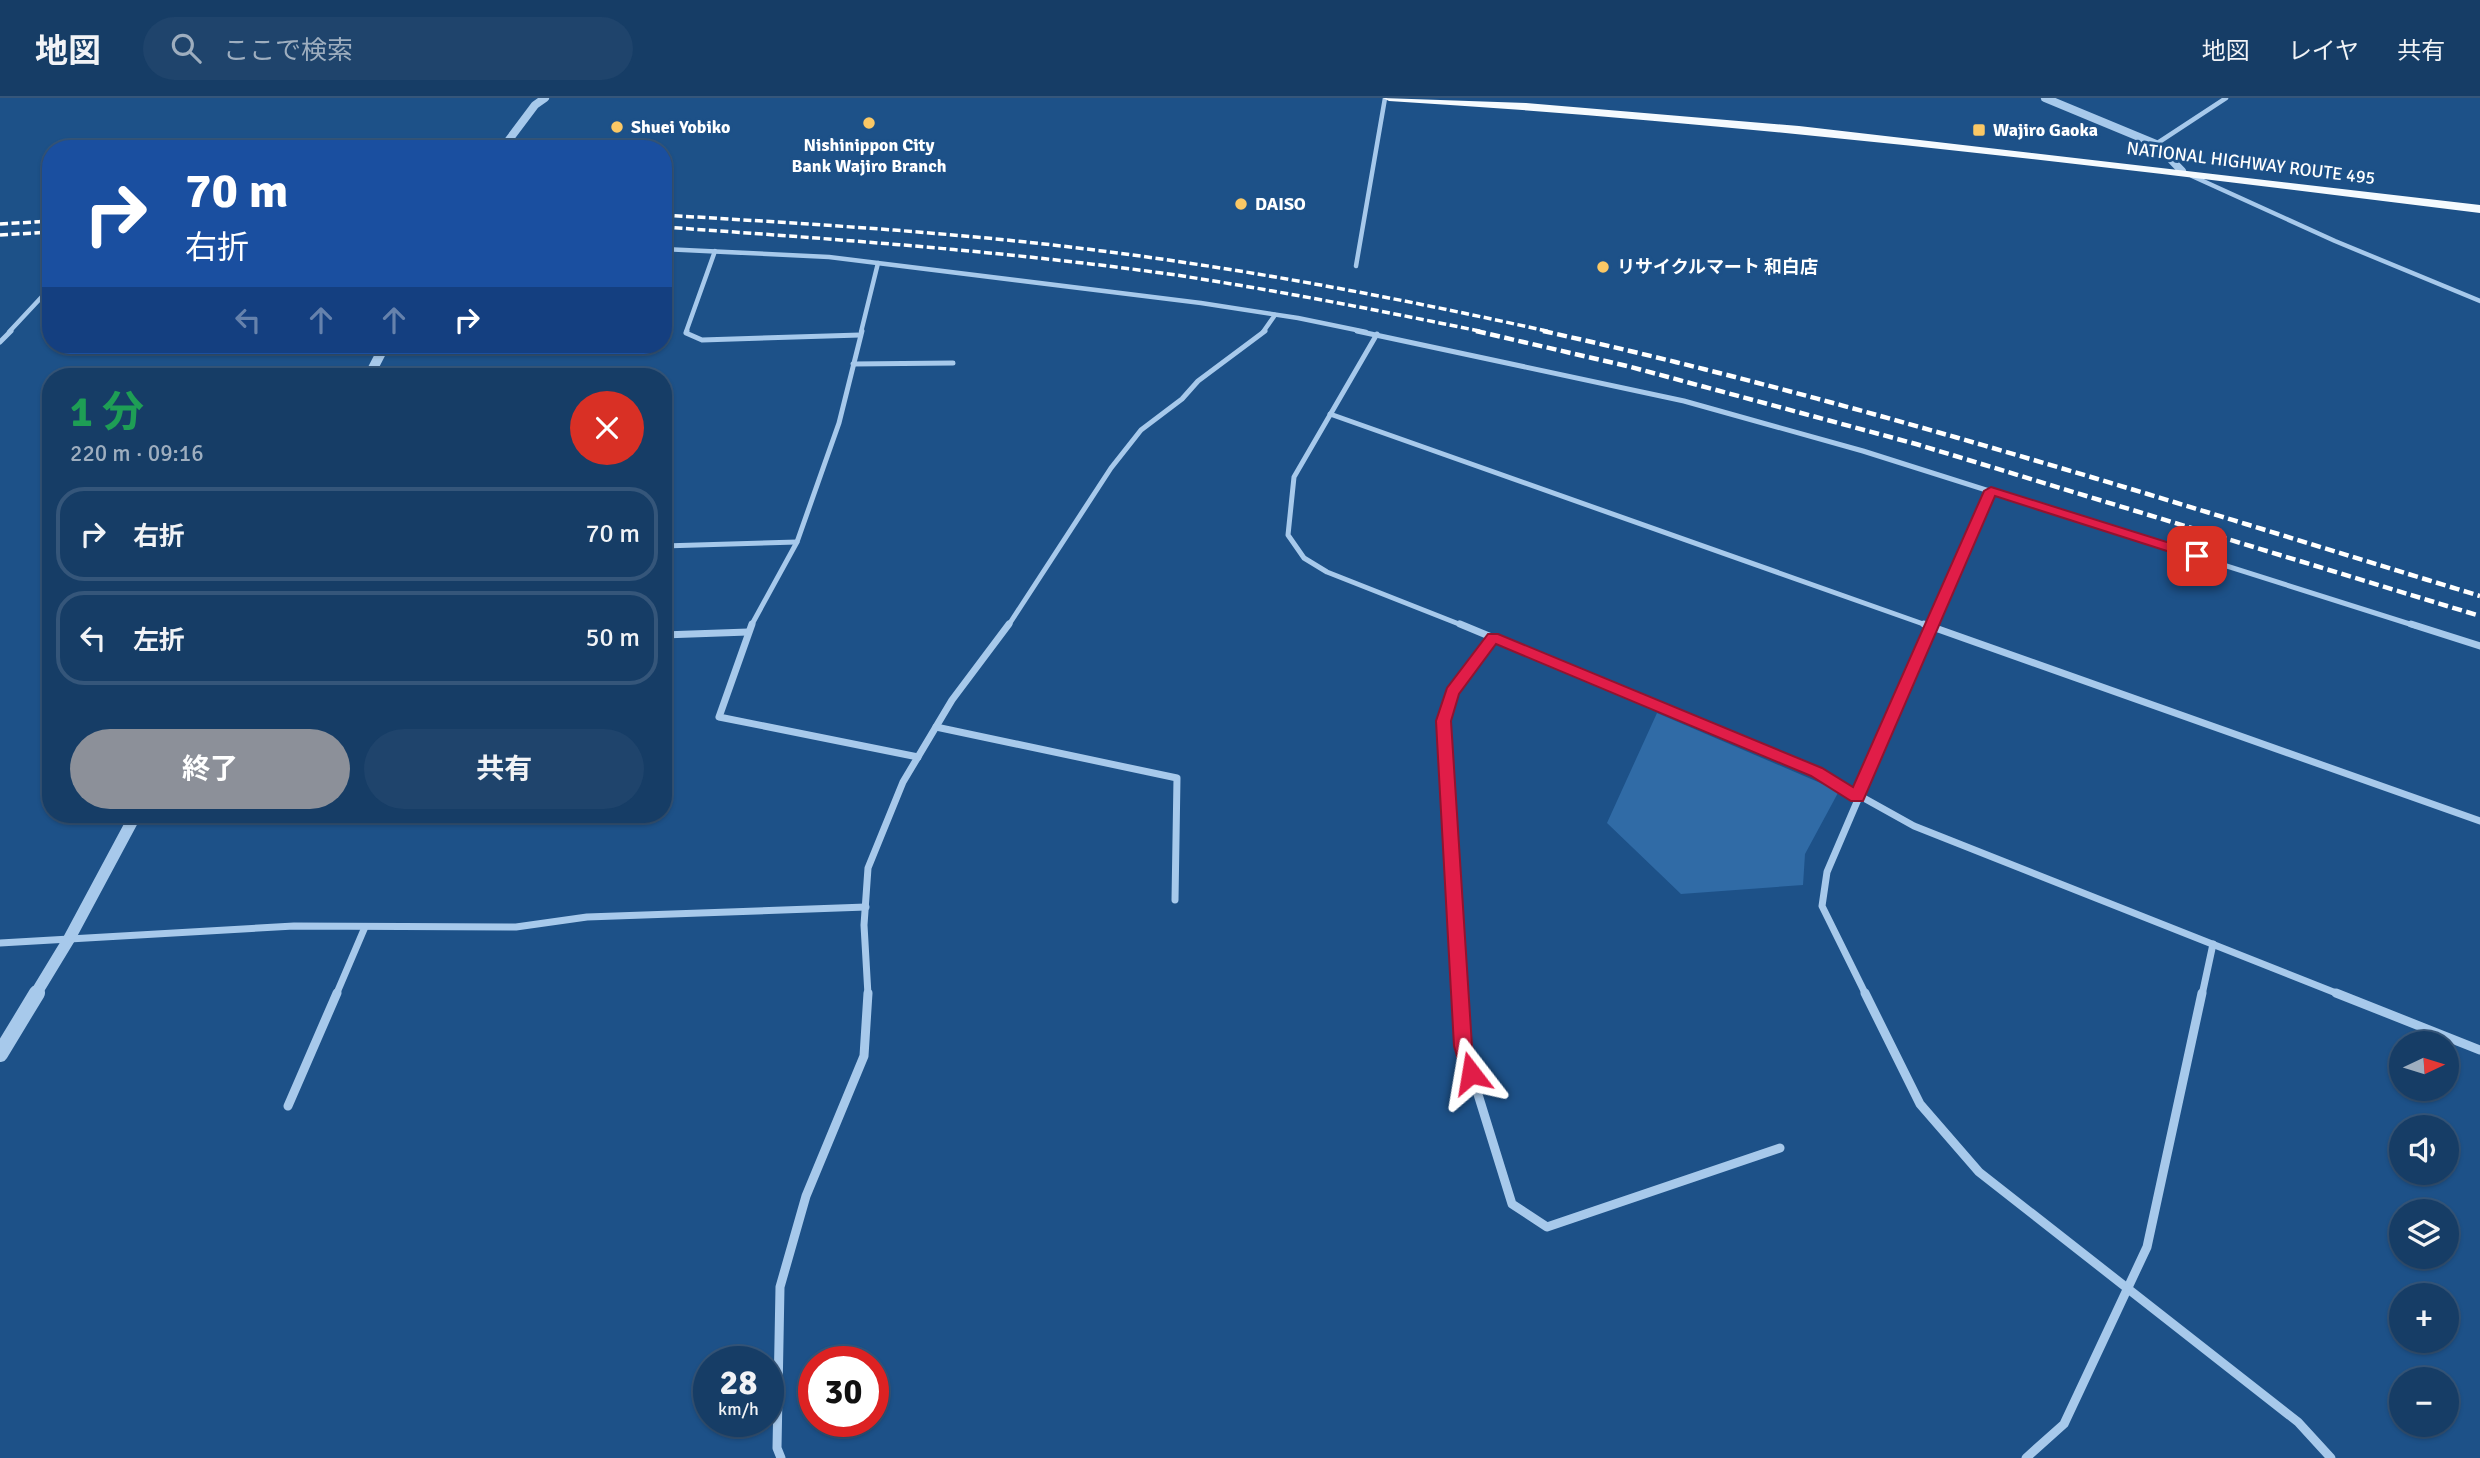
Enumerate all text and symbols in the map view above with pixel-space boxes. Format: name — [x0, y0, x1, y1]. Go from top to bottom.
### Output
search box — [143, 17, 633, 80]
icon: search — [167, 29, 205, 67]
text: 地図 — [35, 31, 101, 72]
text: ここで検索 — [223, 35, 353, 67]
text: 地図 — [2202, 36, 2250, 66]
text: レイヤ — [2288, 36, 2359, 66]
text: 共有 — [2397, 36, 2445, 66]
marker: Nishinippon City Bank Wajiro Branch — [861, 115, 877, 131]
place label: Shuei Yobiko — [631, 116, 730, 138]
marker: Shuei Yobiko — [609, 119, 625, 135]
place label: Wajiro Gaoka — [1993, 119, 2098, 141]
marker: Wajiro Gaoka — [1971, 122, 1987, 138]
place label: Nishinippon City Bank Wajiro Branch — [792, 134, 947, 177]
street label: NATIONAL HIGHWAY ROUTE 495 — [2125, 137, 2377, 189]
text: 70 m — [185, 161, 288, 221]
icon: right — [70, 168, 161, 259]
place label: DAISO — [1255, 193, 1306, 215]
marker: DAISO — [1233, 196, 1249, 212]
text: 右折 — [185, 228, 249, 267]
place label: リサイクルマート 和白店 — [1617, 256, 1818, 278]
marker: リサイクルマート 和白店 — [1595, 259, 1611, 275]
icon: left — [229, 301, 267, 339]
icon: ahead — [302, 301, 340, 339]
icon: ahead — [375, 301, 413, 339]
icon: right — [448, 301, 486, 339]
text: 1 分 — [70, 387, 144, 438]
button: close — [570, 391, 644, 465]
text: 220 m · 09:16 — [70, 439, 204, 468]
icon: right — [74, 515, 112, 553]
text: 70 m — [585, 518, 640, 550]
text: 右折 — [133, 521, 185, 553]
pin — [2167, 526, 2227, 586]
icon: arrive — [2178, 537, 2216, 575]
icon: left — [74, 619, 112, 657]
text: 50 m — [585, 622, 640, 654]
text: 左折 — [133, 625, 185, 657]
button: 終了 — [70, 729, 350, 809]
button: 共有 — [364, 729, 644, 809]
north arrow — [2389, 1031, 2459, 1101]
map controls — [2389, 1031, 2459, 1437]
position arrow — [1434, 1036, 1508, 1110]
button: sound — [2389, 1115, 2459, 1185]
button: layers — [2389, 1199, 2459, 1269]
button: + — [2389, 1283, 2459, 1353]
speed limit sign: 30 — [798, 1346, 889, 1437]
text: 28 — [720, 1361, 757, 1404]
button: − — [2389, 1367, 2459, 1437]
text: km/h — [718, 1398, 759, 1420]

